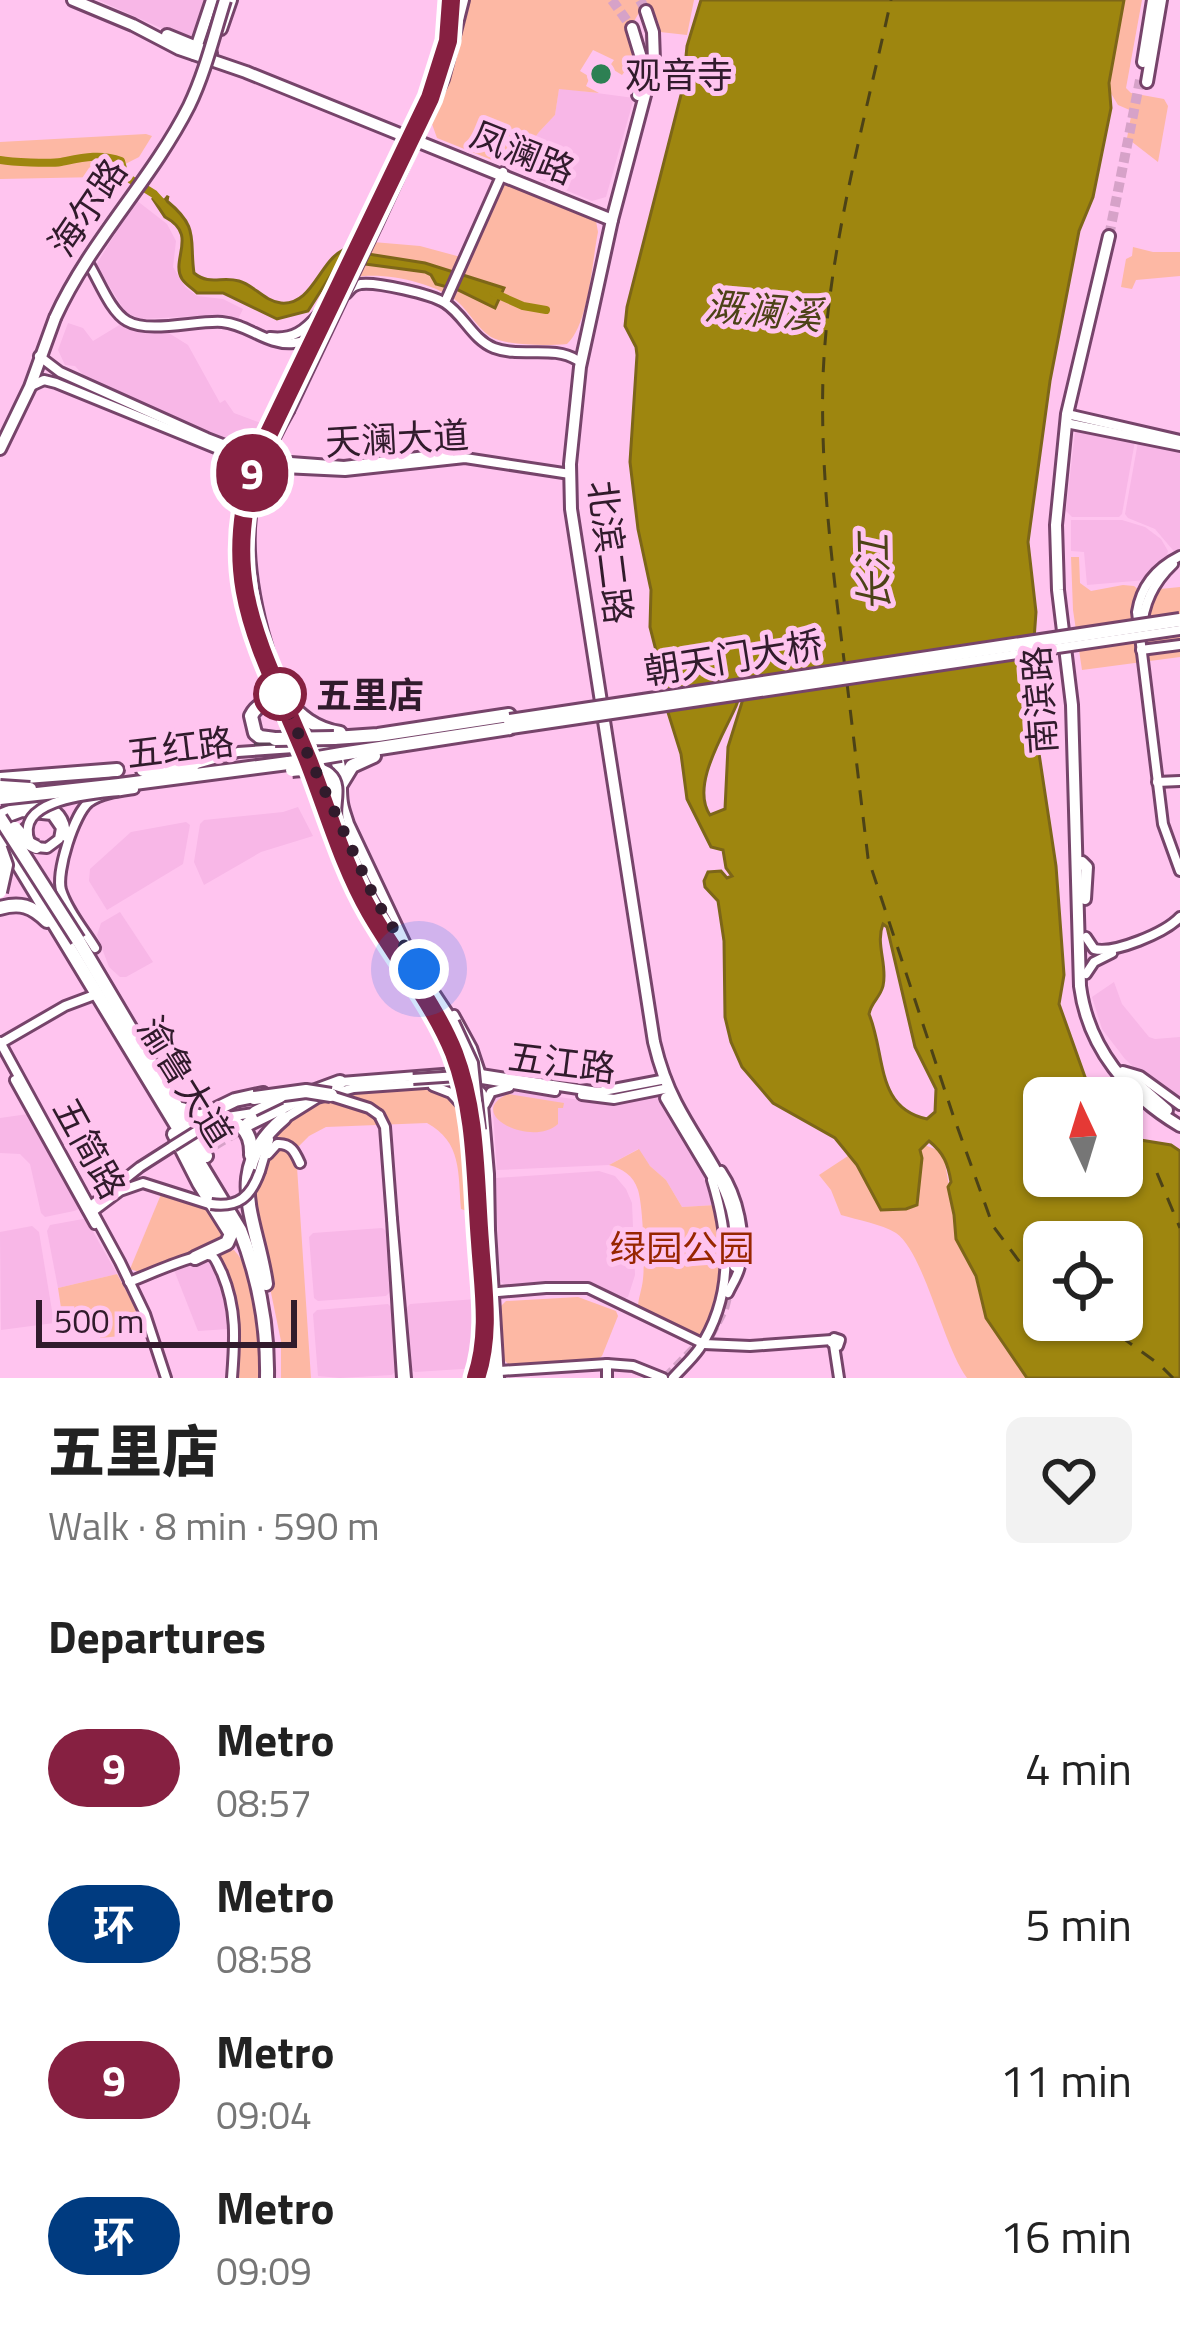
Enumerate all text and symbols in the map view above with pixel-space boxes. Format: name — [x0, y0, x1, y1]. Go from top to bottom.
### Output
place label: 观音寺 — [625, 47, 733, 102]
marker: 观音寺 — [588, 61, 614, 87]
street label: 凤澜路 — [463, 106, 583, 198]
street label: 海尔路 — [34, 147, 140, 267]
water label: 溉澜溪 — [702, 276, 828, 345]
street label: 天澜大道 — [324, 407, 470, 469]
line badge: 9 — [213, 434, 291, 512]
text: 9 — [240, 441, 264, 505]
street label: 北滨二路 — [575, 477, 647, 627]
water label: 长江 — [843, 529, 903, 613]
street label: 朝天门大桥 — [640, 616, 826, 698]
street label: 南滨路 — [1008, 644, 1070, 756]
place label: 五里店 — [316, 667, 424, 722]
marker: 五里店 — [255, 669, 305, 719]
street label: 五红路 — [123, 713, 237, 781]
your location — [389, 939, 449, 999]
street label: 渝鲁大道 — [125, 1005, 247, 1157]
street label: 五江路 — [505, 1028, 619, 1096]
north arrow — [1023, 1077, 1143, 1197]
map controls — [1023, 1077, 1143, 1341]
street label: 五简路 — [40, 1087, 140, 1209]
park label: 绿园公园 — [610, 1220, 754, 1275]
button: locate — [1023, 1221, 1143, 1341]
scale bar — [36, 1294, 297, 1347]
text: 500 m — [54, 1296, 144, 1346]
text: 五里店 — [48, 1407, 219, 1494]
button: heart — [1006, 1417, 1132, 1543]
text: Walk · 8 min · 590 m — [48, 1496, 380, 1555]
text: Departures — [48, 1602, 266, 1670]
text: Metro — [216, 1705, 334, 1773]
text: 4 min — [1025, 1734, 1132, 1802]
text: 9 — [102, 1736, 126, 1800]
text: 08:57 — [216, 1773, 312, 1832]
text: Metro — [216, 1861, 334, 1929]
text: 5 min — [1025, 1890, 1132, 1958]
text: 环 — [93, 1892, 135, 1956]
text: 08:58 — [216, 1929, 312, 1988]
text: Metro — [216, 2017, 334, 2085]
text: 11 min — [1000, 2046, 1132, 2114]
text: 9 — [102, 2048, 126, 2112]
text: 09:04 — [216, 2085, 312, 2144]
text: Metro — [216, 2173, 334, 2241]
text: 16 min — [1000, 2202, 1132, 2270]
text: 环 — [93, 2204, 135, 2268]
text: 09:09 — [216, 2241, 312, 2300]

